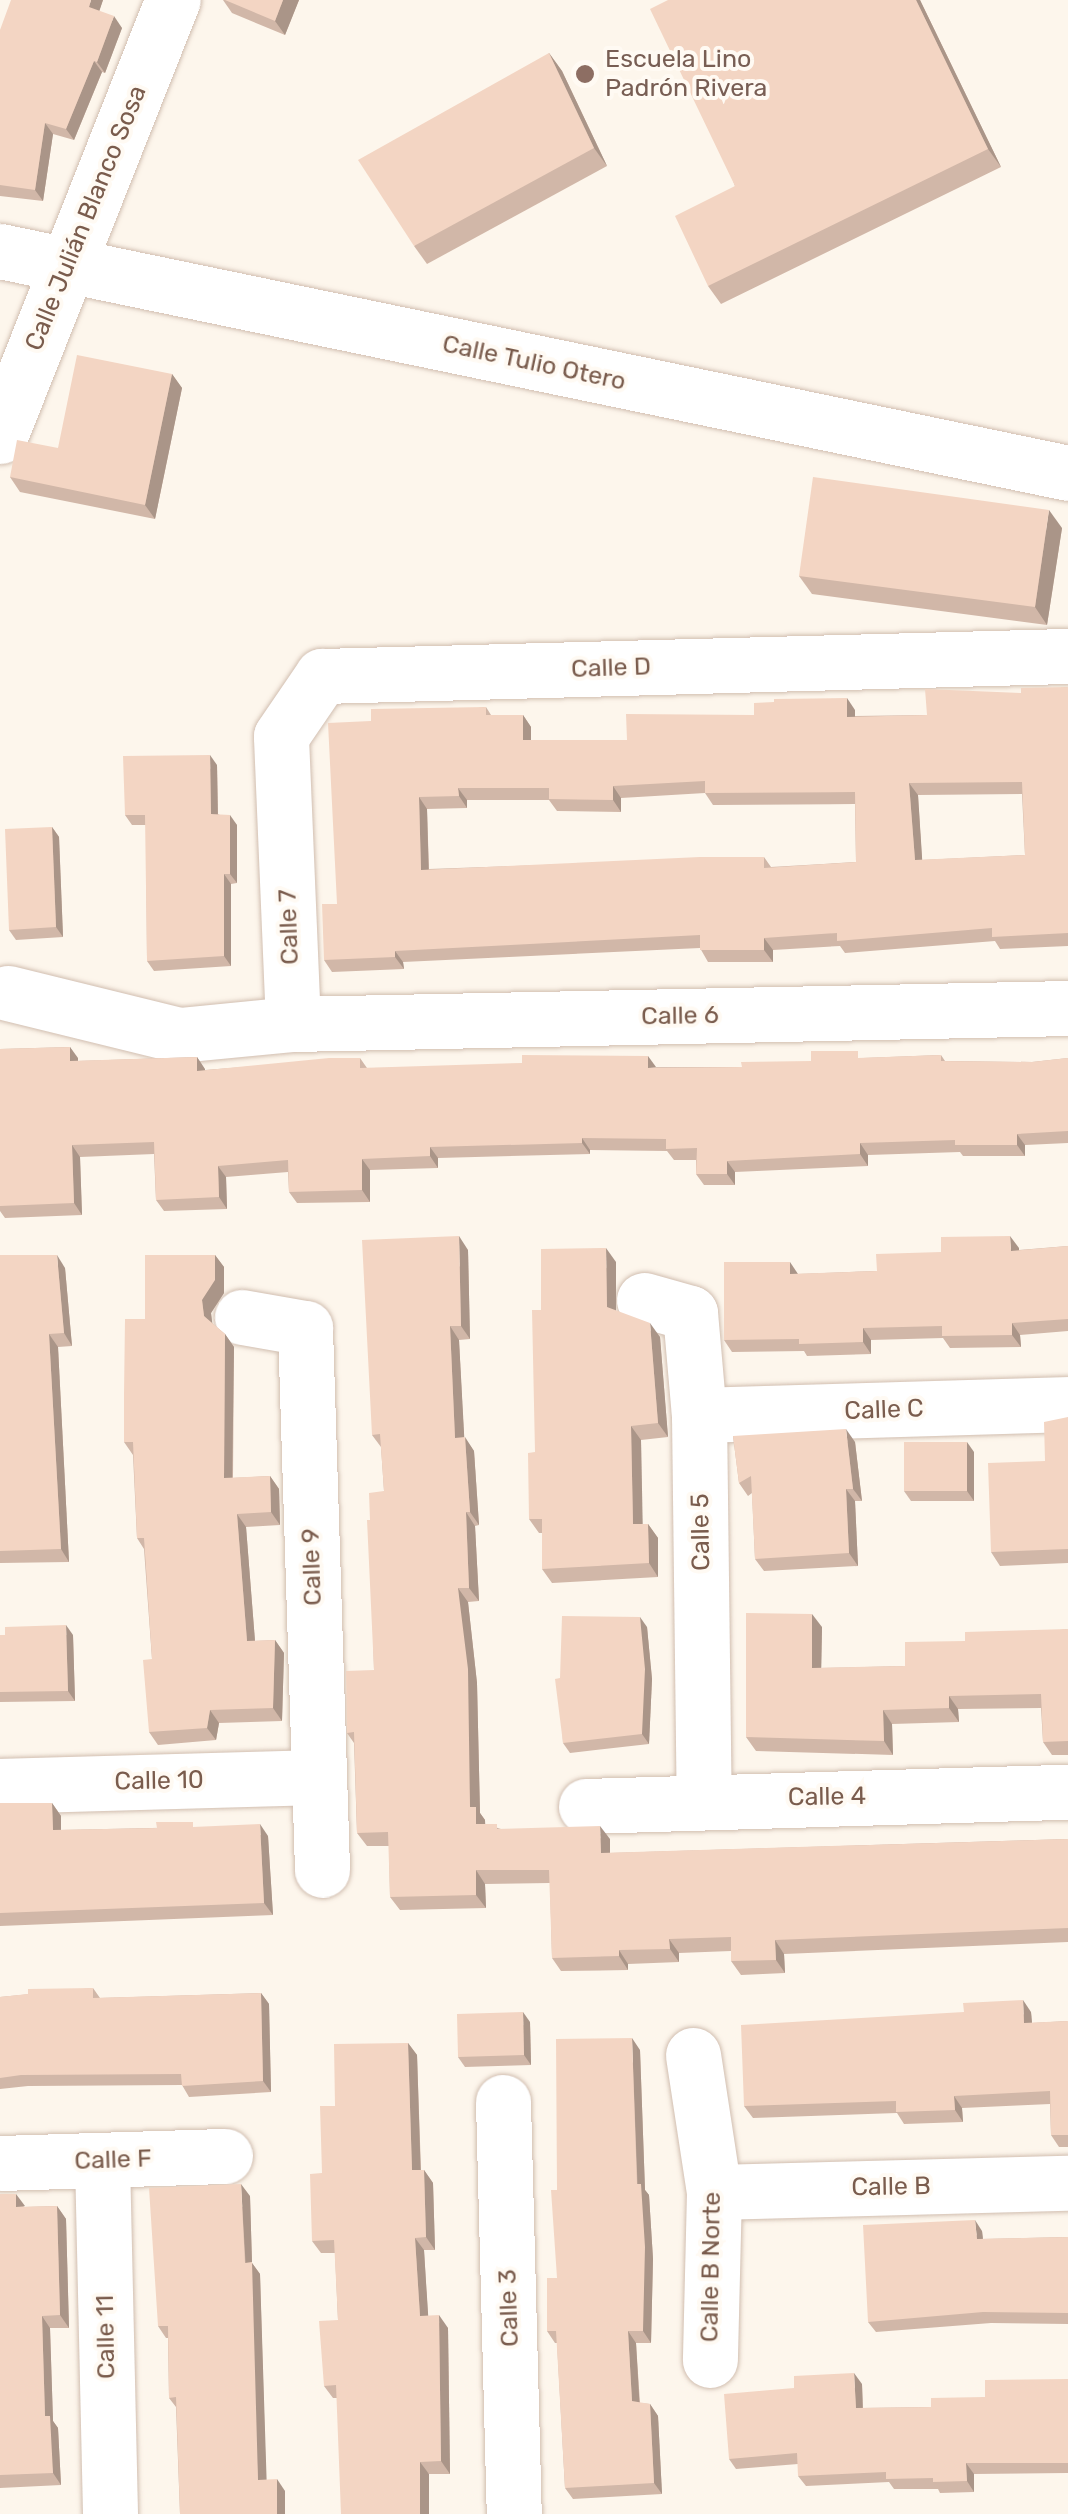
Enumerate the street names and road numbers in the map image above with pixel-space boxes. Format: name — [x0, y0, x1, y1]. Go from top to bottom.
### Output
street label: Calle Julián Blanco Sosa — [19, 81, 153, 355]
street label: Calle Tulio Otero — [439, 329, 629, 397]
street label: Calle D — [571, 652, 651, 684]
street label: Calle 7 — [273, 889, 305, 965]
street label: Calle 6 — [641, 1000, 719, 1032]
street label: Calle C — [844, 1394, 924, 1426]
street label: Calle 5 — [685, 1493, 717, 1571]
street label: Calle 9 — [296, 1528, 328, 1606]
street label: Calle 10 — [114, 1765, 204, 1797]
street label: Calle 4 — [788, 1781, 866, 1813]
street label: Calle F — [74, 2144, 152, 2176]
street label: Calle B — [851, 2171, 931, 2203]
street label: Calle B Norte — [695, 2191, 727, 2343]
street label: Calle 3 — [493, 2269, 525, 2347]
street label: Calle 11 — [90, 2295, 122, 2379]

